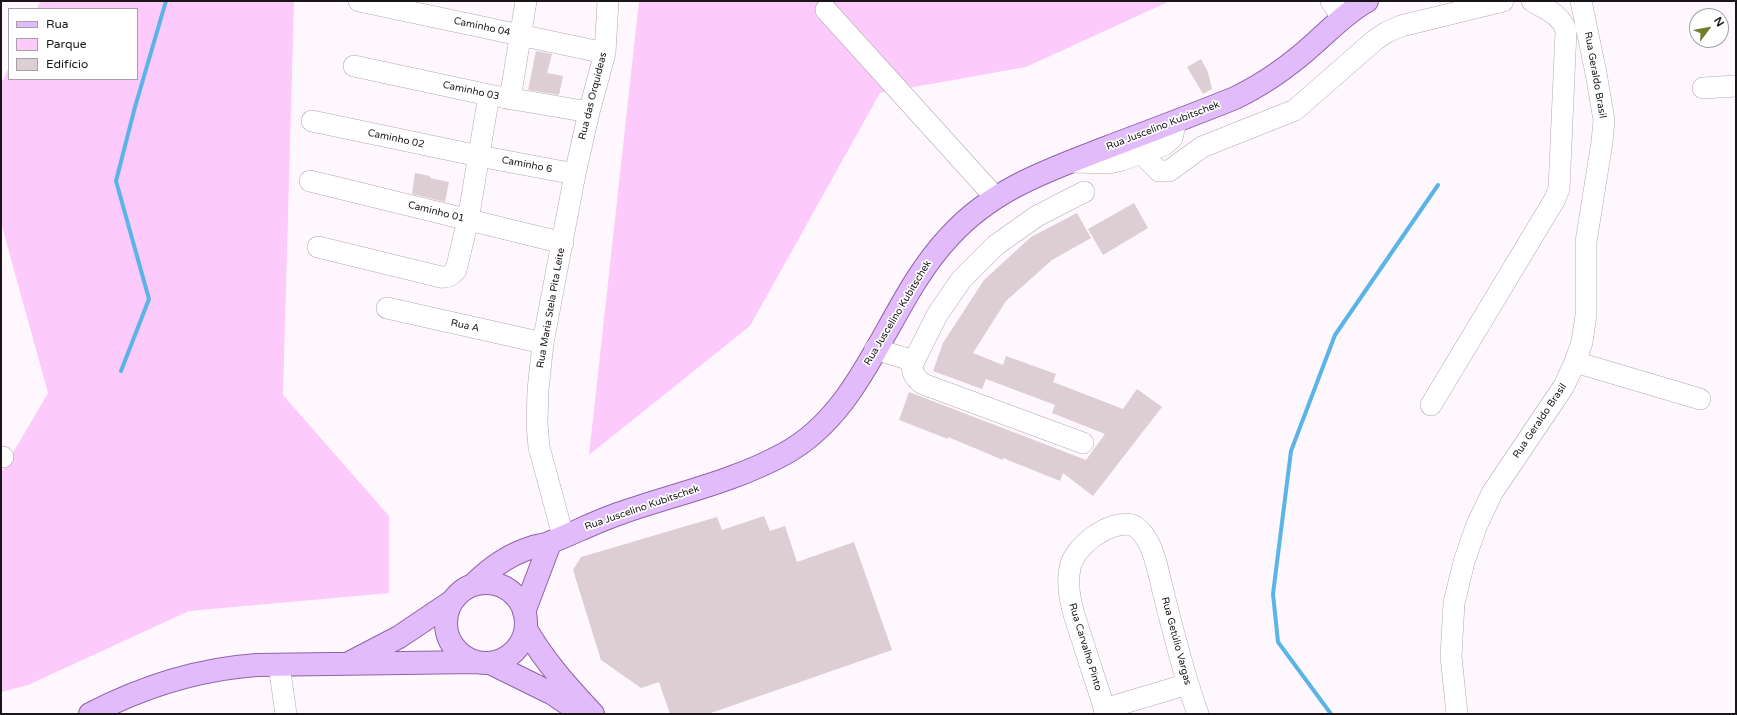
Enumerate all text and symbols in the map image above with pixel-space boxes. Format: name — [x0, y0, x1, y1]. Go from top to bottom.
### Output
legend — [8, 8, 138, 80]
north arrow — [1689, 8, 1729, 48]
street label: Caminho 04 — [453, 15, 511, 39]
text: N — [1711, 15, 1727, 29]
text: Rua — [46, 17, 69, 31]
street label: Rua Geraldo Brasil — [1581, 31, 1609, 119]
text: Parque — [46, 37, 87, 51]
street label: Rua das Orquídeas — [576, 51, 610, 141]
text: Edifício — [46, 57, 88, 71]
street label: Caminho 03 — [442, 79, 500, 103]
street label: Rua Juscelino Kubitschek — [1105, 99, 1221, 153]
street label: Caminho 02 — [367, 127, 425, 151]
street label: Caminho 6 — [501, 154, 553, 176]
street label: Caminho 01 — [407, 199, 465, 225]
street label: Rua Maria Stela Pita Leite — [535, 247, 567, 369]
street label: Rua Juscelino Kubitschek — [862, 258, 934, 368]
street label: Rua A — [450, 317, 480, 335]
street label: Rua Geraldo Brasil — [1511, 381, 1569, 461]
street label: Rua Juscelino Kubitschek — [583, 483, 701, 533]
street label: Rua Getúlio Vargas — [1158, 596, 1194, 686]
street label: Rua Carvalho Pinto — [1066, 602, 1104, 692]

